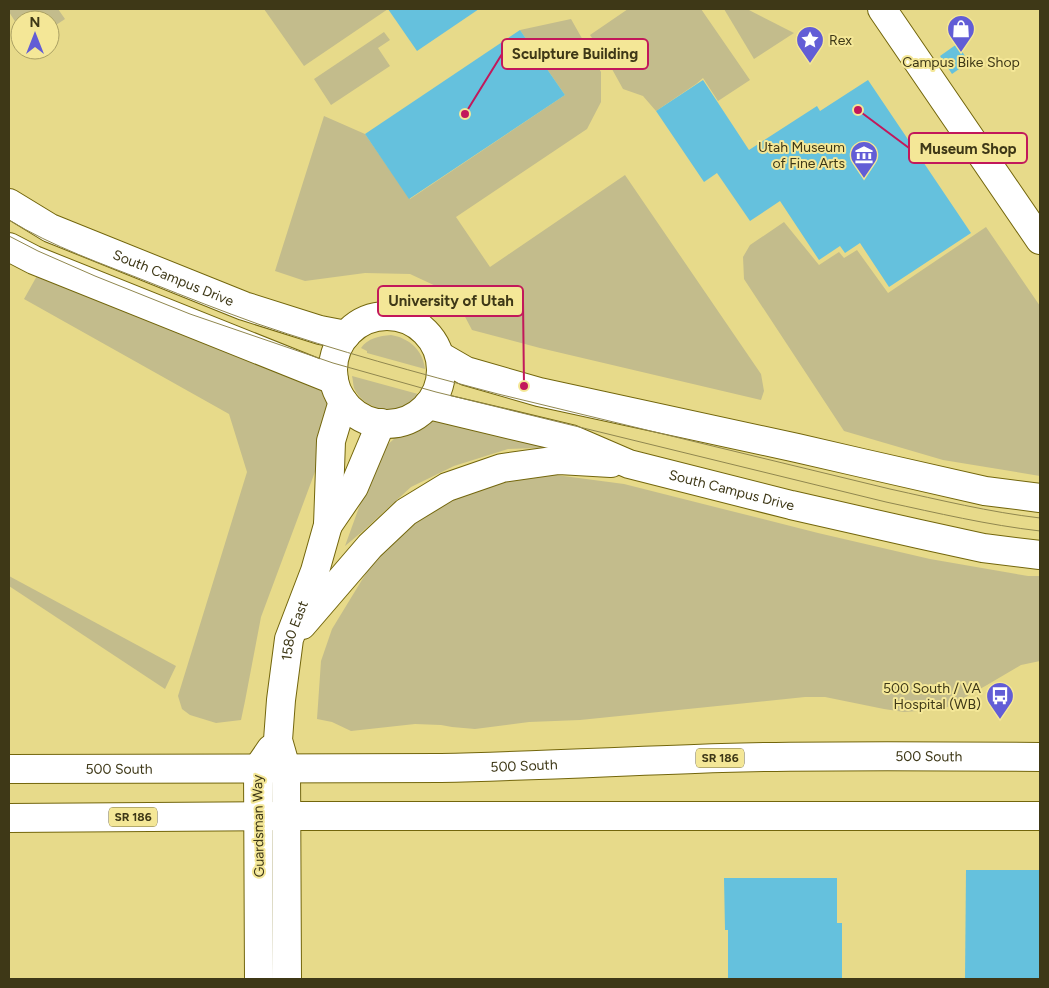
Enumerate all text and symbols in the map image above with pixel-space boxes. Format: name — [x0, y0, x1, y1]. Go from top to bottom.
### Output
north arrow — [10, 10, 60, 60]
text: N — [30, 14, 40, 31]
shop icon: Campus Bike Shop — [946, 14, 976, 53]
place icon: Rex — [795, 25, 825, 64]
place label: Rex — [829, 32, 852, 49]
callout: Sculpture Building — [502, 39, 648, 69]
text: Sculpture Building — [512, 45, 638, 63]
place label: Campus Bike Shop — [902, 54, 1020, 71]
callout: Museum Shop — [909, 133, 1027, 163]
place label: Utah Museum of Fine Arts — [758, 139, 845, 172]
museum icon: Utah Museum of Fine Arts — [849, 140, 879, 179]
text: Museum Shop — [919, 140, 1017, 158]
street label: South Campus Drive — [110, 246, 236, 310]
callout: University of Utah — [378, 286, 523, 316]
text: University of Utah — [388, 292, 514, 310]
street label: South Campus Drive — [667, 466, 796, 515]
street label: 1580 East — [278, 598, 312, 662]
place label: 500 South / VA Hospital (WB) — [883, 680, 982, 713]
bus stop icon: 500 South / VA Hospital (WB) — [985, 681, 1015, 720]
road number: SR 186 — [696, 748, 744, 768]
street label: 500 South — [895, 748, 963, 765]
street label: 500 South — [490, 756, 558, 776]
street label: 500 South — [85, 761, 153, 778]
street label: Guardsman Way — [249, 774, 268, 877]
road number: SR 186 — [109, 808, 157, 826]

